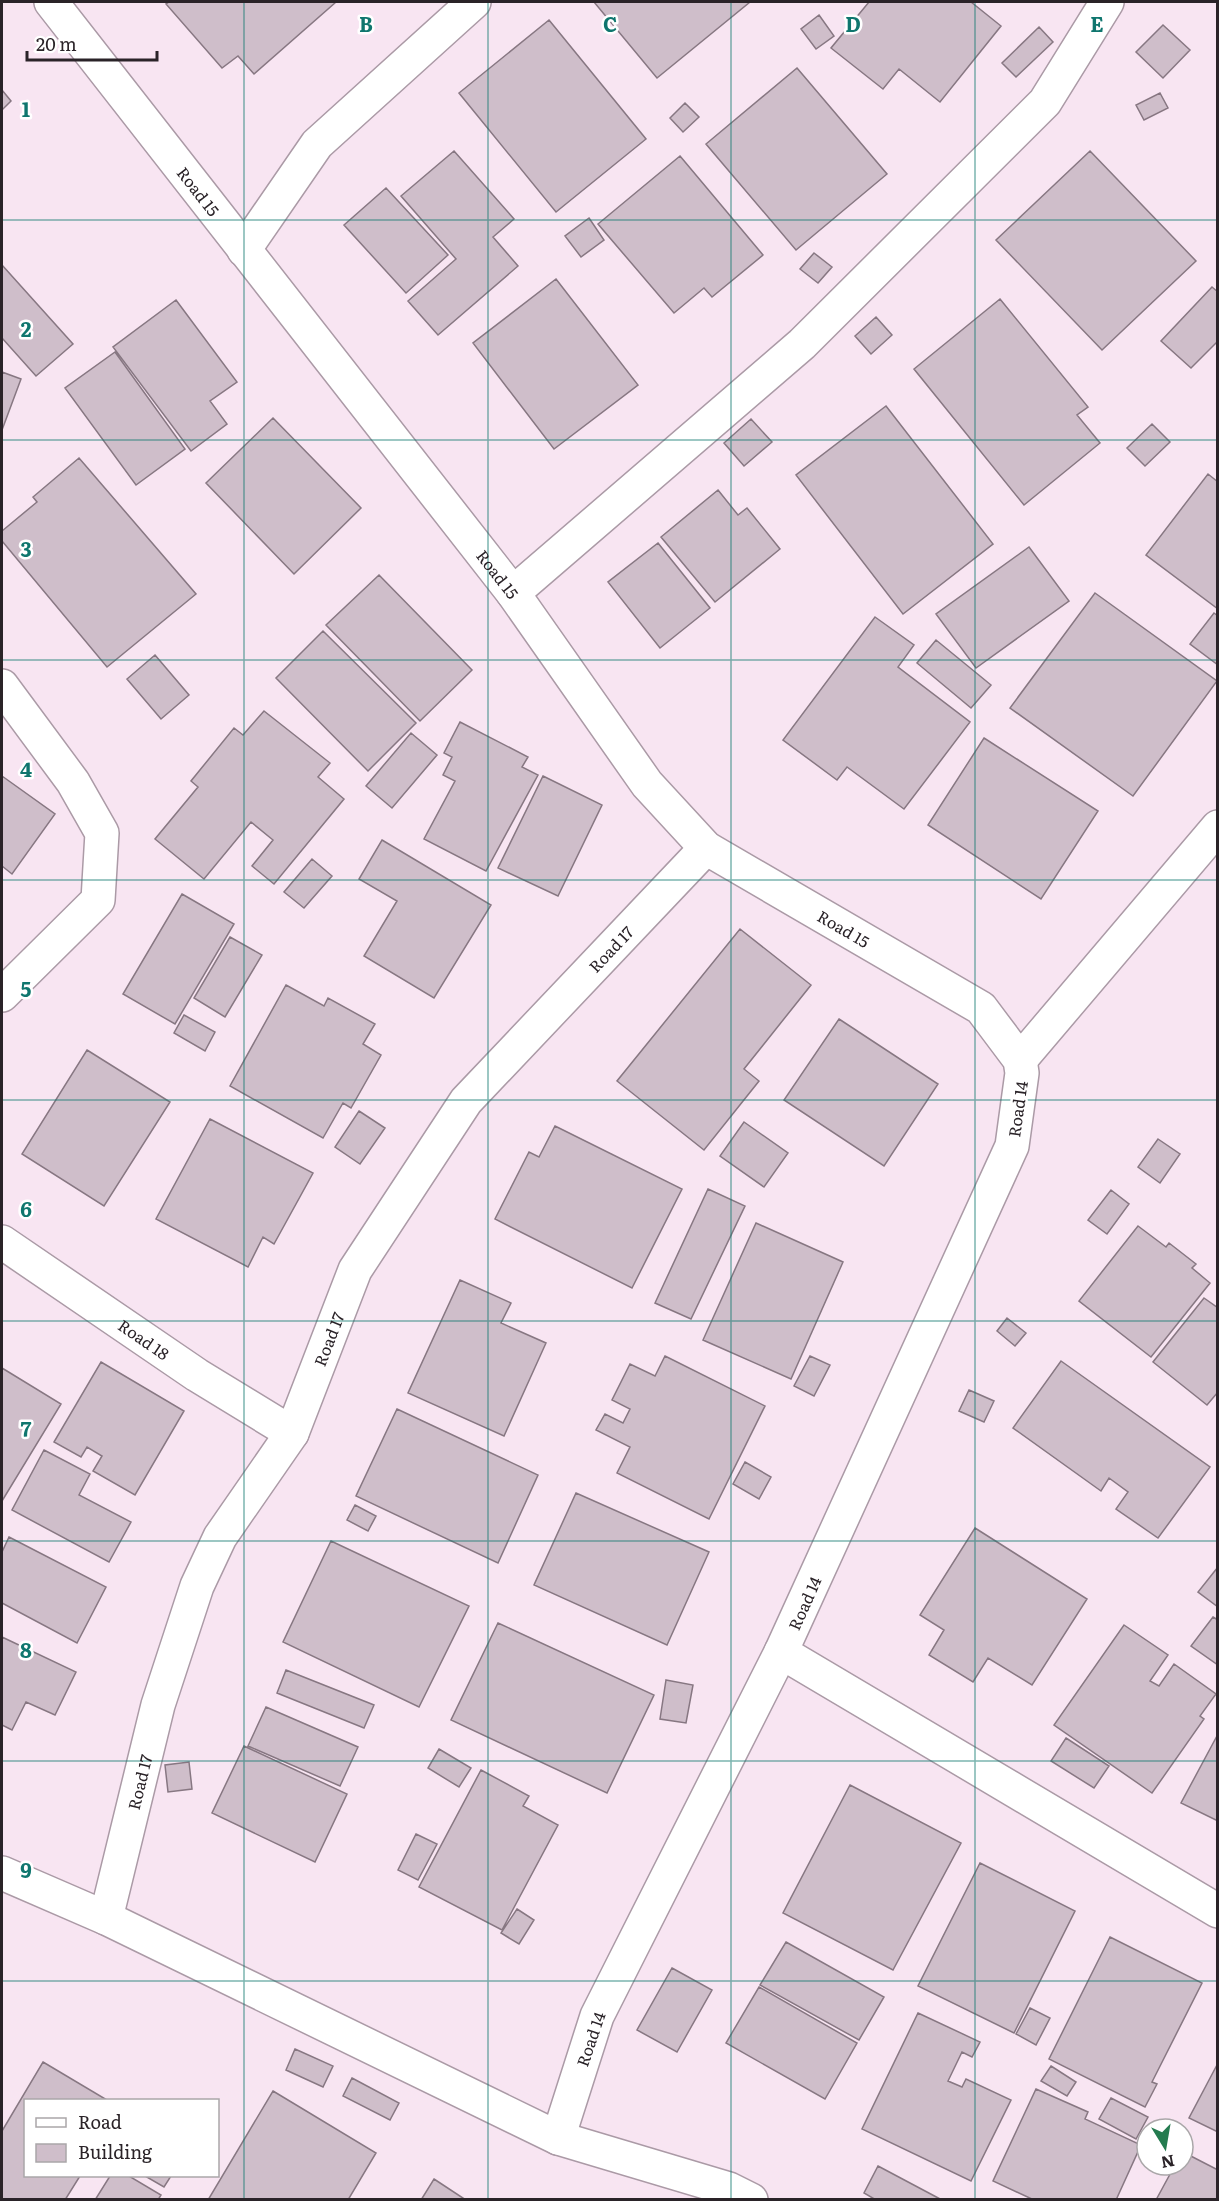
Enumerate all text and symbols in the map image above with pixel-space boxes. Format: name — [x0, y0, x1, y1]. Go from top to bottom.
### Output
text: B — [359, 8, 373, 38]
text: C — [603, 8, 617, 38]
text: D — [845, 8, 861, 38]
text: E — [1090, 8, 1104, 38]
scale bar — [27, 24, 158, 62]
text: 20 m — [36, 30, 77, 57]
text: 1 — [22, 93, 30, 123]
street label: Road 15 — [172, 161, 226, 221]
text: 2 — [21, 313, 32, 343]
text: 3 — [20, 533, 32, 563]
street label: Road 15 — [471, 544, 525, 603]
text: 4 — [20, 753, 32, 783]
street label: Road 15 — [813, 904, 874, 953]
street label: Road 17 — [582, 920, 639, 977]
text: 5 — [21, 973, 32, 1003]
street label: Road 14 — [1001, 1079, 1033, 1139]
text: 6 — [20, 1193, 32, 1223]
street label: Road 17 — [307, 1308, 350, 1369]
street label: Road 18 — [114, 1313, 175, 1365]
text: 7 — [21, 1413, 32, 1443]
street label: Road 14 — [782, 1572, 827, 1634]
text: 8 — [20, 1634, 32, 1664]
street label: Road 17 — [121, 1752, 158, 1812]
text: 9 — [20, 1854, 32, 1884]
street label: Road 14 — [569, 2008, 611, 2070]
legend — [24, 2099, 219, 2177]
text: Road — [78, 2108, 122, 2135]
north arrow — [1135, 2117, 1195, 2177]
text: Building — [78, 2138, 153, 2165]
text: N — [1159, 2150, 1177, 2176]

